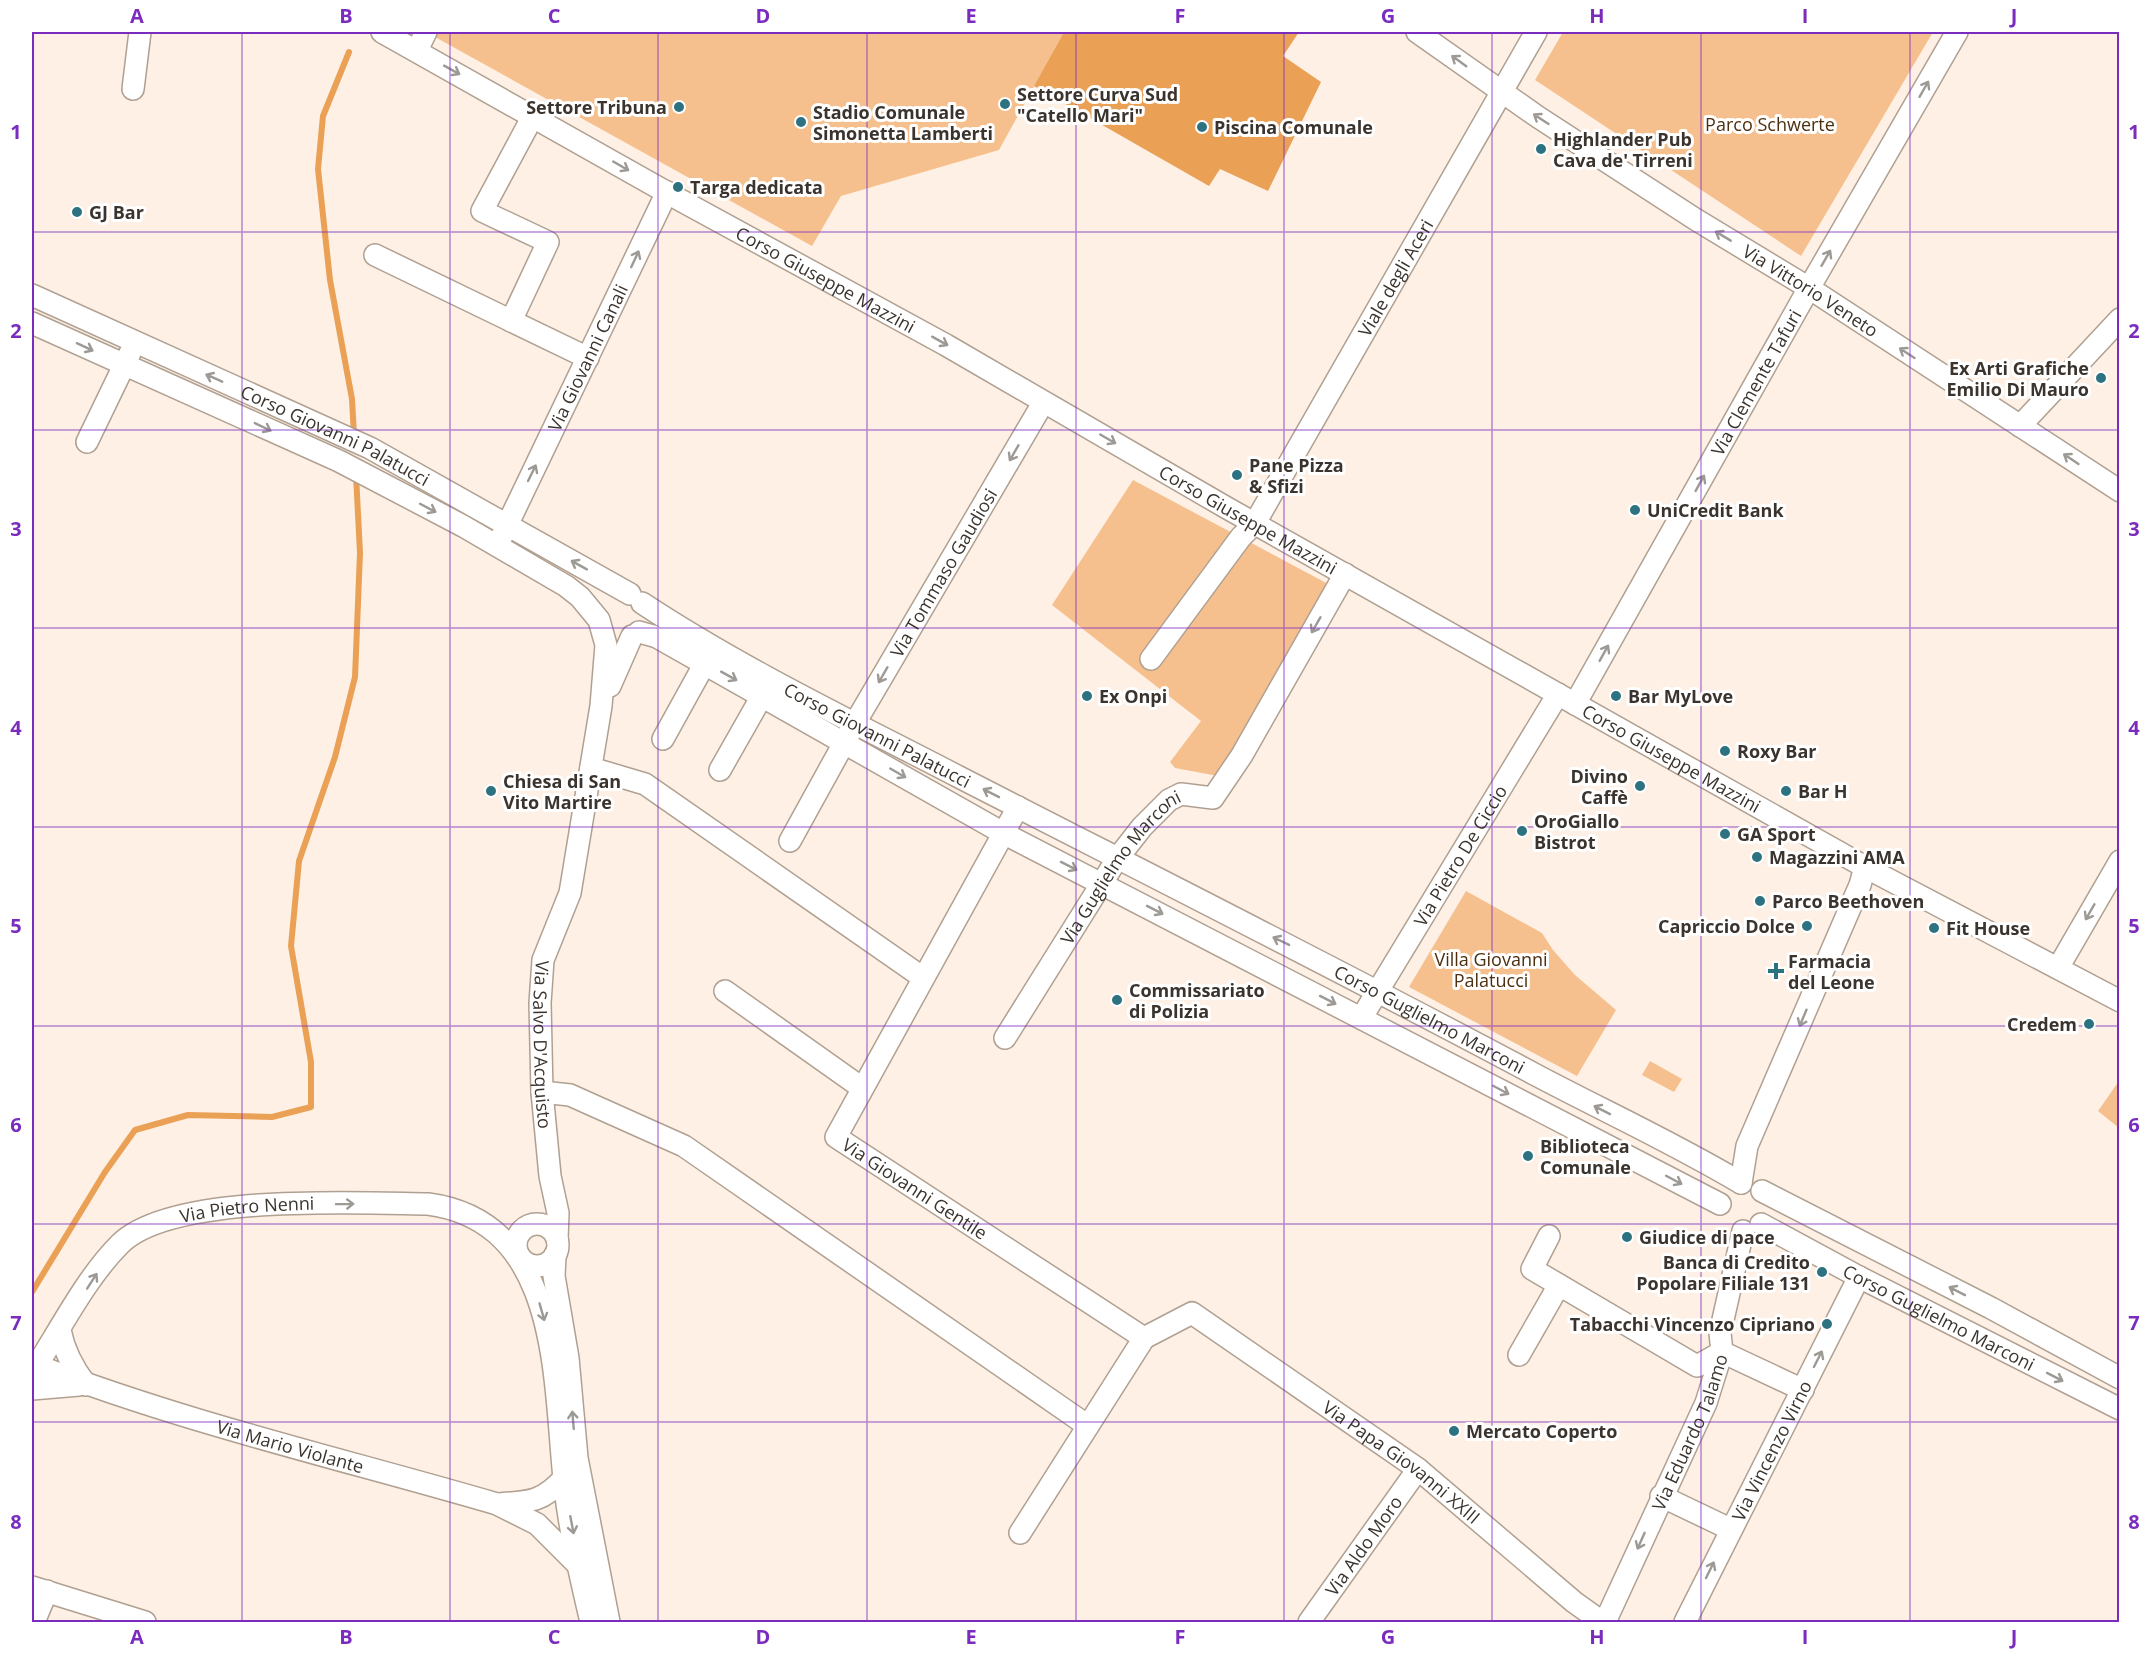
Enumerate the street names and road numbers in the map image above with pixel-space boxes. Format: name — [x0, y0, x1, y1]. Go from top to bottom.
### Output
street label: Viale degli Aceri — [1352, 215, 1438, 341]
street label: Corso Giuseppe Mazzini — [732, 221, 920, 338]
street label: Via Vittorio Veneto — [1738, 239, 1883, 342]
street label: Via Giovanni Canali — [542, 280, 633, 435]
street label: Via Clemente Tafuri — [1705, 305, 1807, 460]
street label: Corso Giovanni Palatucci — [237, 379, 434, 491]
street label: Corso Giuseppe Mazzini — [1155, 459, 1342, 580]
street label: Via Tommaso Gaudiosi — [884, 484, 1002, 662]
street label: Corso Giovanni Palatucci — [780, 677, 975, 793]
street label: Corso Giuseppe Mazzini — [1578, 698, 1765, 818]
street label: Via Pietro De Ciccio — [1408, 780, 1512, 931]
street label: Via Guglielmo Marconi — [1055, 784, 1184, 949]
street label: Corso Guglielmo Marconi — [1330, 959, 1529, 1079]
street label: Via Salvo D'Acquisto — [528, 960, 557, 1130]
street label: Via Giovanni Gentile — [838, 1132, 992, 1245]
street label: Via Pietro Nenni — [177, 1191, 315, 1228]
street label: Corso Guglielmo Marconi — [1839, 1259, 2039, 1376]
street label: Via Eduardo Talamo — [1646, 1351, 1733, 1514]
street label: Via Vincenzo Virno — [1726, 1376, 1817, 1525]
street label: Via Papa Giovanni XXIII — [1318, 1395, 1485, 1529]
street label: Via Mario Violante — [214, 1414, 367, 1478]
street label: Via Aldo Moro — [1320, 1491, 1407, 1600]

